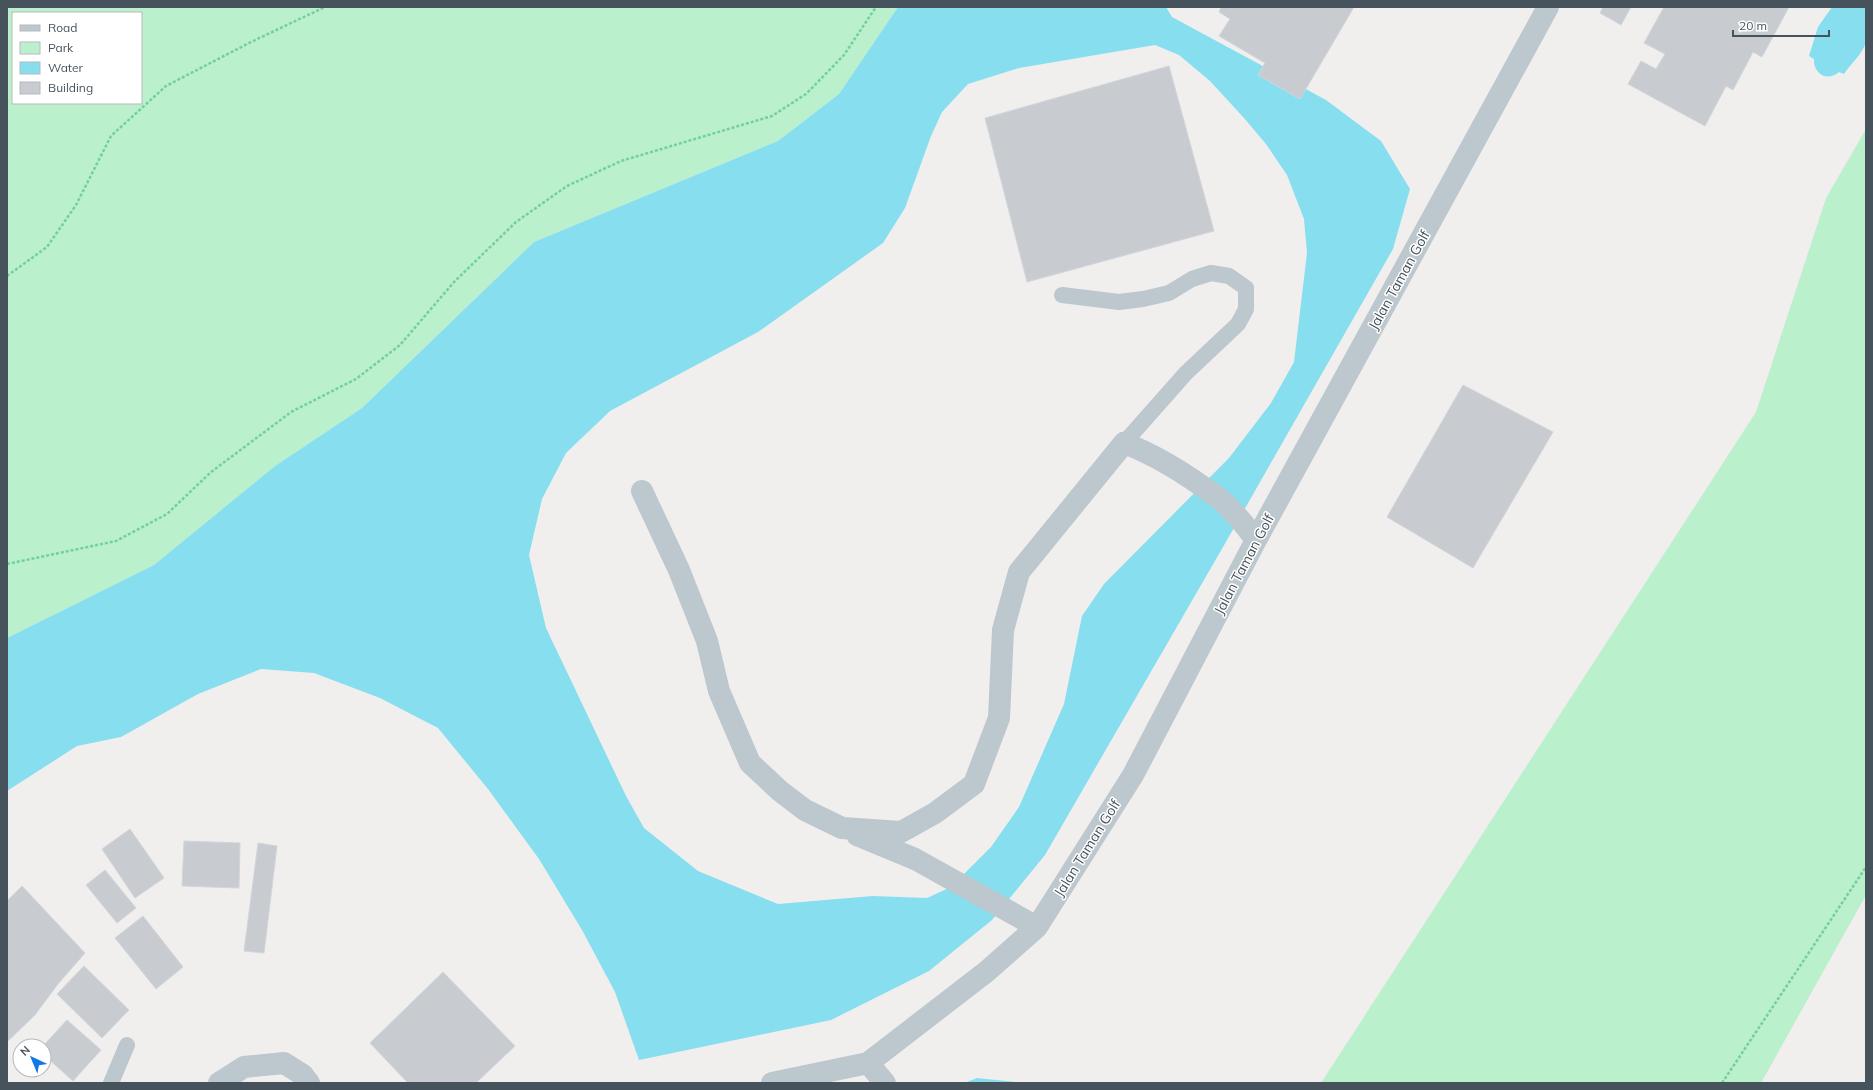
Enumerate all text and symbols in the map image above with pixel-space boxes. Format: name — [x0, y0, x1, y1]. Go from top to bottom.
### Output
legend — [12, 12, 142, 104]
scale bar — [1733, 12, 1829, 38]
text: 20 m — [1739, 18, 1767, 33]
text: Road — [48, 20, 77, 35]
text: Park — [48, 40, 74, 55]
text: Water — [48, 60, 84, 75]
text: Building — [48, 80, 93, 95]
street label: Jalan Taman Golf — [1364, 227, 1434, 333]
street label: Jalan Taman Golf — [1210, 510, 1278, 617]
street label: Jalan Taman Golf — [1050, 796, 1124, 900]
north arrow — [12, 1038, 52, 1078]
text: N — [17, 1043, 33, 1059]

